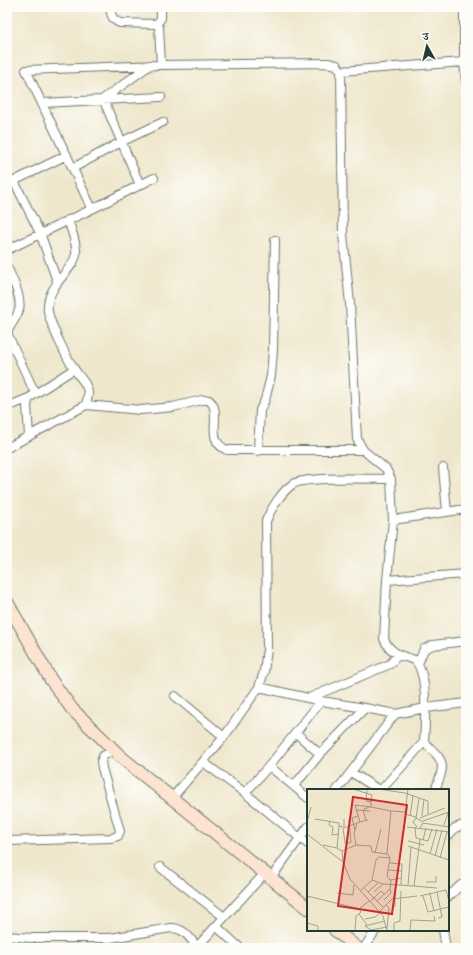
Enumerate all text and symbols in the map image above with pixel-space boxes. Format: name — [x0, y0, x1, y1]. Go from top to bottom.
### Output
north arrow — [407, 26, 447, 66]
text: उ — [421, 32, 431, 44]
inset map — [307, 789, 449, 931]

